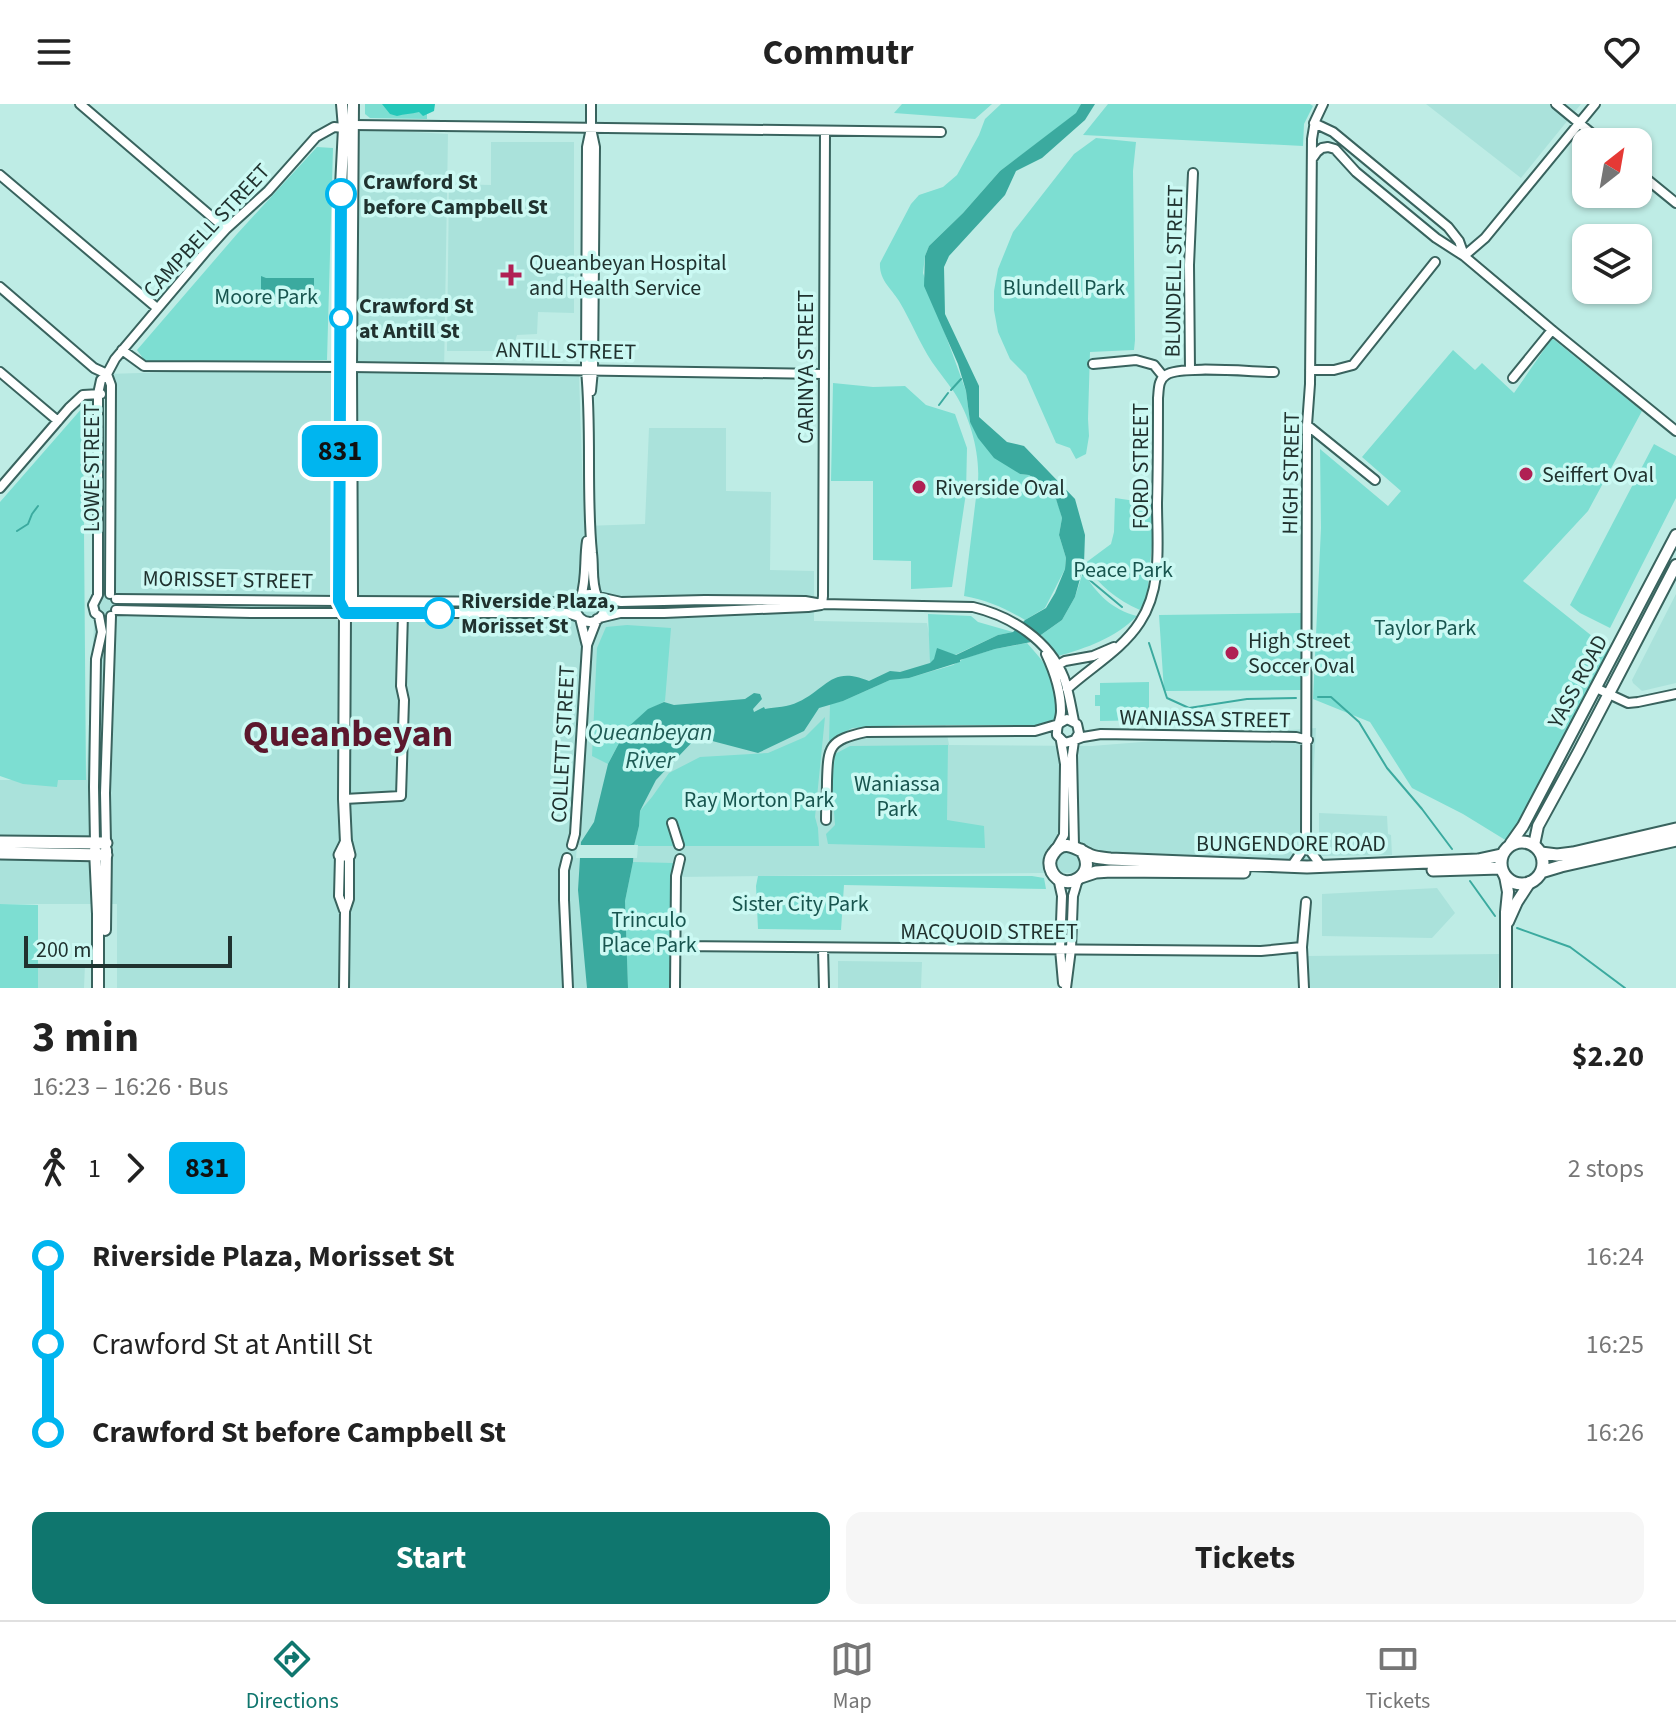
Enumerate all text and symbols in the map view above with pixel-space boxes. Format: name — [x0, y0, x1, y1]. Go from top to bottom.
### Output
text: Commutr — [762, 27, 914, 78]
icon: menu — [32, 30, 76, 74]
icon: heart — [1600, 30, 1644, 74]
north arrow — [1572, 128, 1652, 208]
map controls — [1572, 128, 1652, 304]
street label: CAMPBELL STREET — [136, 156, 278, 305]
place label: Crawford St before Campbell St — [363, 166, 548, 223]
marker: Crawford St before Campbell St — [326, 179, 356, 209]
street label: BLUNDELL STREET — [1156, 184, 1192, 358]
button: layers — [1572, 224, 1652, 304]
place label: Queanbeyan Hospital and Health Service — [529, 247, 727, 304]
marker: Queanbeyan Hospital and Health Service — [500, 264, 522, 286]
park label: Blundell Park — [1003, 272, 1125, 304]
park label: Moore Park — [214, 281, 318, 313]
place label: Crawford St at Antill St — [359, 290, 474, 347]
street label: CARINYA STREET — [790, 290, 822, 444]
marker: Crawford St at Antill St — [330, 307, 352, 329]
street label: ANTILL STREET — [496, 334, 637, 368]
street label: FORD STREET — [1125, 403, 1157, 529]
street label: LOWE STREET — [76, 404, 108, 532]
street label: HIGH STREET — [1274, 411, 1308, 535]
line badge: 831 — [294, 425, 386, 477]
text: 831 — [318, 431, 362, 471]
place label: Seiffert Oval — [1542, 459, 1654, 491]
marker: Seiffert Oval — [1517, 465, 1535, 483]
place label: Riverside Oval — [935, 472, 1065, 504]
marker: Riverside Oval — [910, 478, 928, 496]
park label: Peace Park — [1073, 554, 1173, 586]
street label: MORISSET STREET — [142, 563, 314, 597]
place label: Riverside Plaza, Morisset St — [461, 585, 615, 642]
marker: Riverside Plaza, Morisset St — [424, 598, 454, 628]
park label: Taylor Park — [1374, 612, 1476, 644]
place label: High Street Soccer Oval — [1248, 625, 1355, 682]
street label: YASS ROAD — [1539, 629, 1616, 735]
marker: High Street Soccer Oval — [1223, 644, 1241, 662]
street label: COLLETT STREET — [543, 664, 583, 824]
street label: WANIASSA STREET — [1119, 702, 1291, 736]
district label: Queanbeyan — [243, 707, 453, 761]
water label: Queanbeyan River — [588, 715, 712, 778]
park label: Waniassa Park — [854, 768, 940, 825]
park label: Ray Morton Park — [684, 784, 834, 816]
street label: BUNGENDORE ROAD — [1196, 828, 1386, 860]
park label: Sister City Park — [731, 888, 869, 920]
park label: Trinculo Place Park — [601, 904, 697, 961]
street label: MACQUOID STREET — [900, 916, 1078, 948]
scale bar — [24, 932, 232, 968]
text: 200 m — [36, 934, 91, 966]
text: 3 min — [32, 1006, 139, 1069]
text: $2.20 — [1572, 1035, 1644, 1078]
text: 16:23 – 16:26 · Bus — [32, 1068, 228, 1105]
icon: walk — [32, 1146, 76, 1190]
icon: forward — [113, 1146, 157, 1190]
text: 831 — [185, 1148, 229, 1188]
text: 1 — [88, 1150, 101, 1187]
text: 2 stops — [1568, 1150, 1644, 1187]
text: Riverside Plaza, Morisset St — [92, 1235, 454, 1278]
text: 16:24 — [1586, 1238, 1644, 1275]
text: Crawford St at Antill St — [92, 1323, 372, 1366]
text: 16:25 — [1586, 1326, 1644, 1363]
text: Crawford St before Campbell St — [92, 1411, 506, 1454]
text: 16:26 — [1586, 1414, 1644, 1451]
button: Start — [32, 1512, 830, 1604]
button: Tickets — [846, 1512, 1644, 1604]
tab: Directions — [246, 1637, 339, 1717]
tab: Map — [830, 1637, 874, 1717]
tab: Tickets — [1365, 1637, 1430, 1717]

